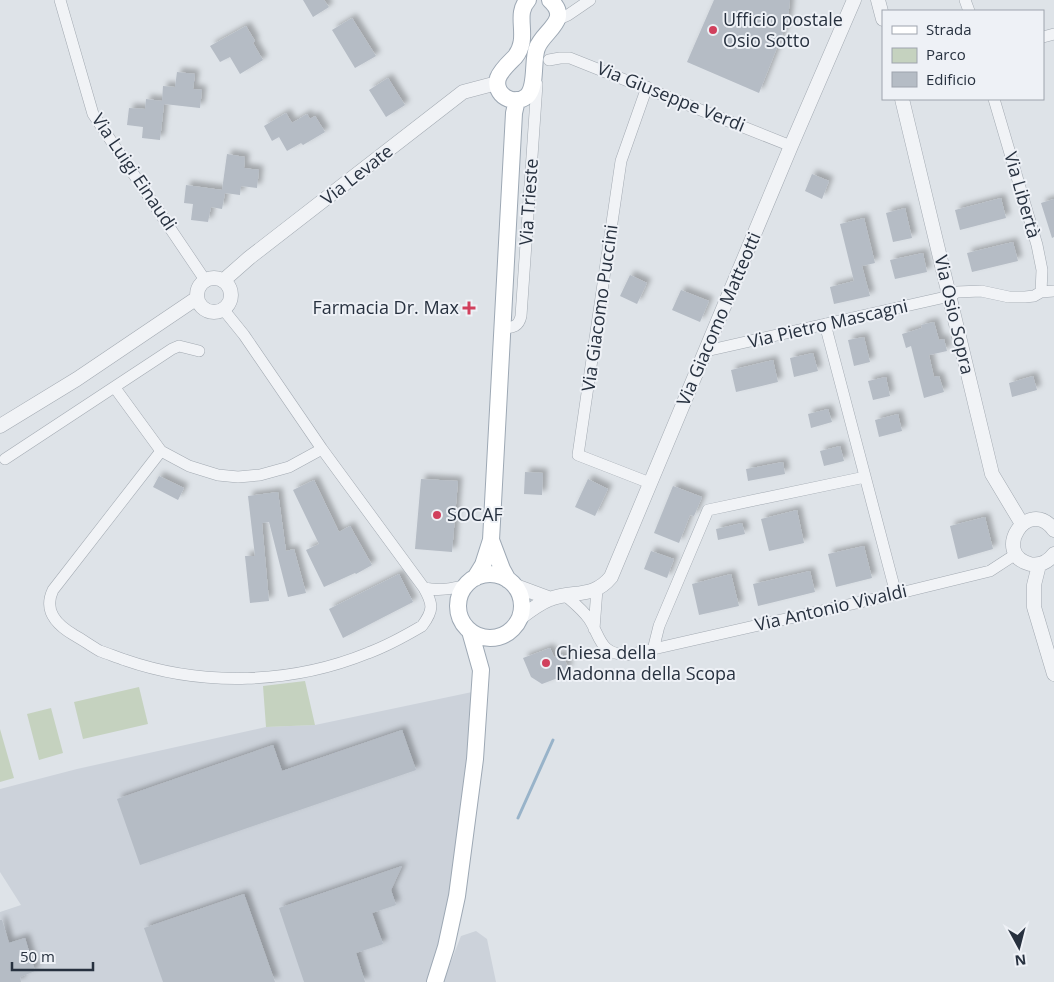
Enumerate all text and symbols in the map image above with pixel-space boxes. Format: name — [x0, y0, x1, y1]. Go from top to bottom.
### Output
place label: Ufficio postale Osio Sotto — [723, 7, 843, 52]
legend — [882, 10, 1044, 100]
text: Strada — [926, 19, 972, 39]
marker: Ufficio postale Osio Sotto — [707, 24, 719, 36]
text: Parco — [926, 44, 966, 64]
street label: Via Giuseppe Verdi — [594, 55, 749, 137]
text: Edificio — [926, 69, 976, 89]
street label: Via Luigi Einaudi — [87, 108, 183, 235]
street label: Via Levate — [316, 139, 397, 210]
street label: Via Libertà — [999, 149, 1047, 241]
street label: Via Trieste — [513, 158, 543, 246]
street label: Via Giacomo Puccini — [575, 223, 623, 393]
street label: Via Giacomo Matteotti — [671, 228, 766, 409]
street label: Via Osio Sopra — [930, 253, 980, 377]
street label: Via Pietro Mascagni — [745, 293, 910, 353]
place label: Farmacia Dr. Max — [312, 295, 460, 319]
marker: Farmacia Dr. Max — [463, 302, 475, 314]
place label: SOCAF — [447, 502, 503, 526]
marker: SOCAF — [431, 509, 443, 521]
street label: Via Antonio Vivaldi — [753, 578, 909, 636]
place label: Chiesa della Madonna della Scopa — [556, 640, 736, 685]
marker: Chiesa della Madonna della Scopa — [540, 657, 552, 669]
north arrow — [994, 922, 1044, 972]
scale bar — [12, 940, 94, 972]
text: 50 m — [20, 946, 55, 966]
text: N — [1014, 950, 1027, 971]

